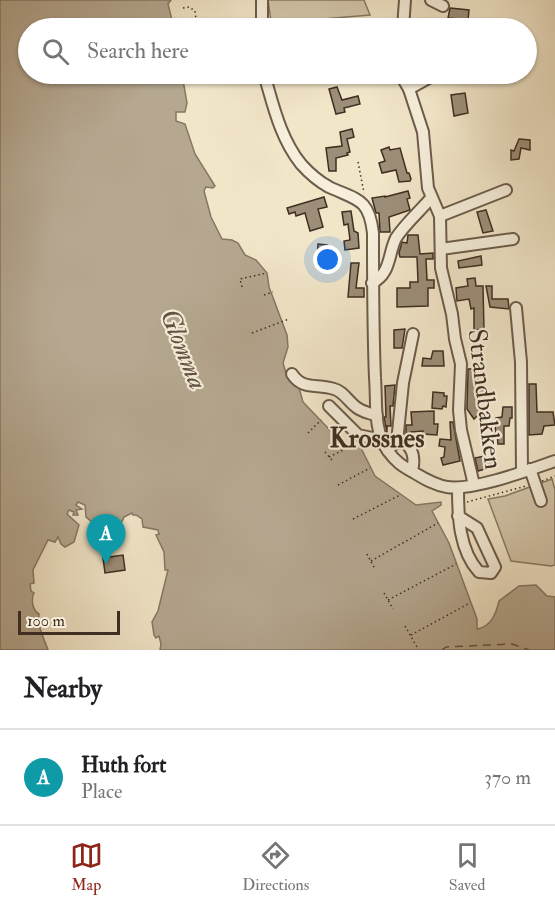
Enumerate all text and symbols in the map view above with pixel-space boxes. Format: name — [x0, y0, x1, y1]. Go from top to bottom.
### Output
search box — [18, 18, 537, 84]
icon: search — [39, 35, 72, 68]
text: Search here — [87, 37, 189, 65]
your location — [313, 245, 342, 274]
water label: Glomma — [153, 304, 215, 394]
street label: Strandbakken — [461, 327, 510, 471]
district label: Krossnes — [330, 422, 424, 455]
pin: A — [86, 514, 126, 564]
scale bar — [18, 608, 120, 636]
text: 100 m — [27, 611, 65, 631]
text: Nearby — [24, 673, 102, 705]
text: Huth fort — [81, 751, 166, 779]
text: A — [37, 765, 50, 790]
text: 370 m — [484, 765, 531, 790]
text: Place — [81, 779, 122, 804]
tab: Map — [70, 839, 103, 895]
tab: Directions — [242, 839, 309, 895]
tab: Saved — [449, 839, 485, 895]

